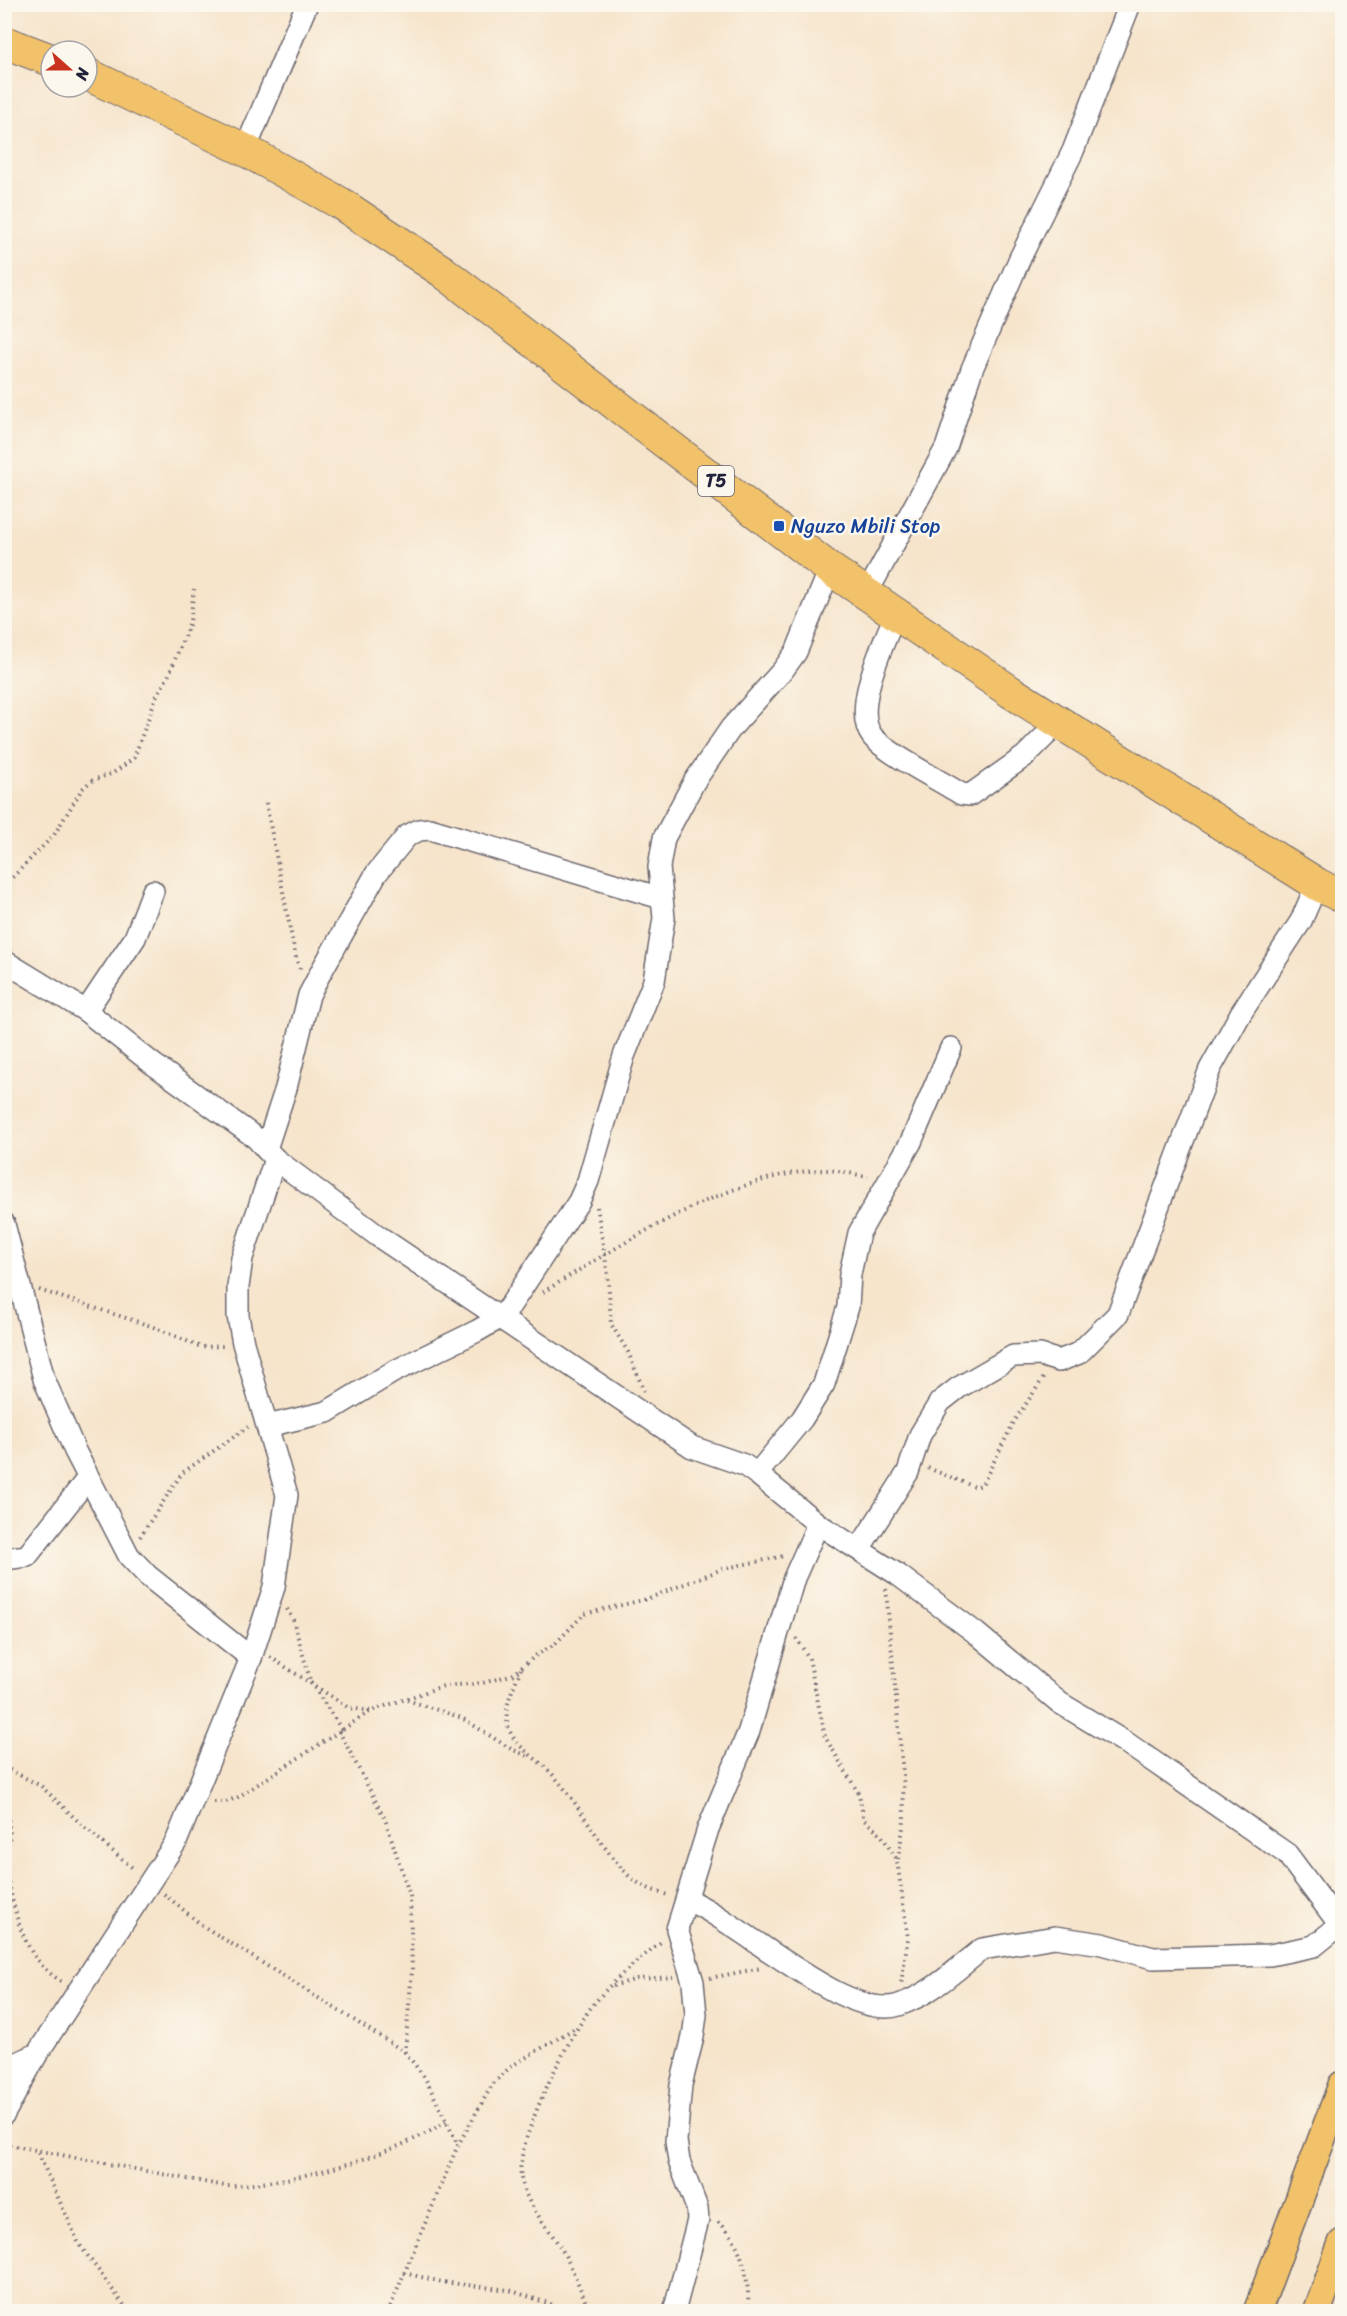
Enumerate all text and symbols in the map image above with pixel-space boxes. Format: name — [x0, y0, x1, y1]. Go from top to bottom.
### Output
north arrow — [39, 39, 99, 99]
text: N — [67, 63, 98, 85]
road number: T5 — [698, 466, 734, 496]
place label: Nguzo Mbili Stop — [791, 509, 941, 544]
marker: Nguzo Mbili Stop — [772, 519, 786, 533]

